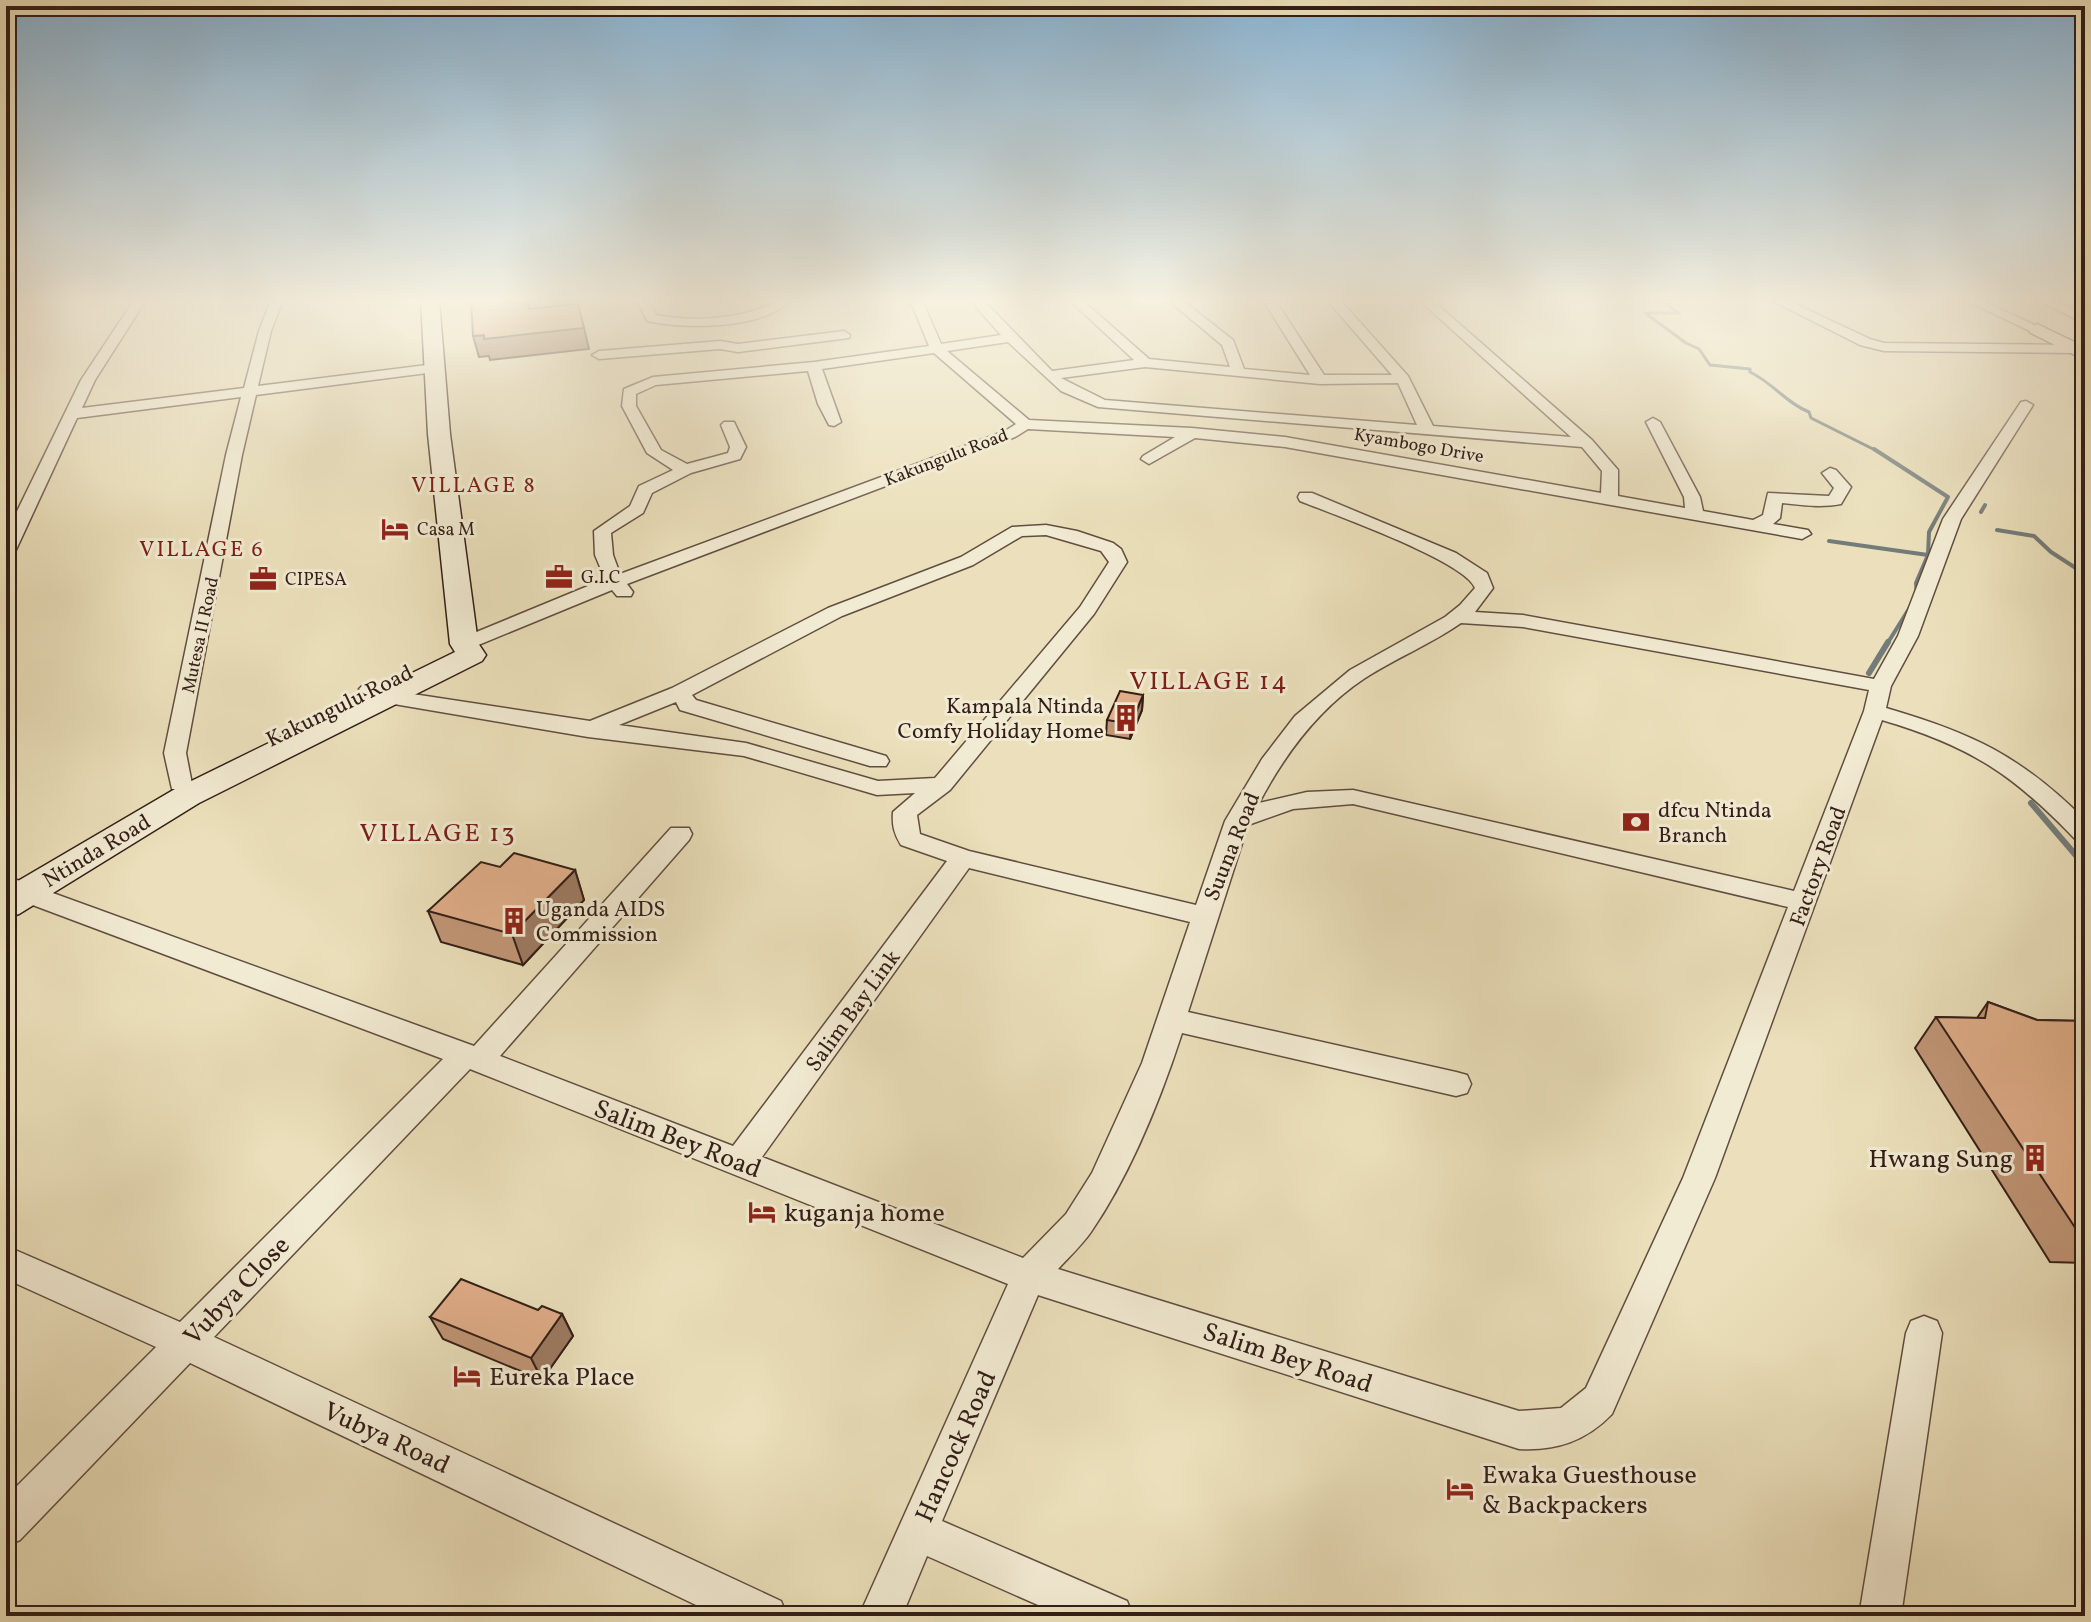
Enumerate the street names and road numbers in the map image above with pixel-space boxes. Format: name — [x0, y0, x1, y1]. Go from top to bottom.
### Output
street label: Kakungulu Road — [881, 423, 1012, 494]
street label: Kyambogo Drive — [1352, 423, 1486, 470]
street label: Mutesa II Road — [177, 575, 226, 696]
street label: Kakungulu Road — [261, 658, 419, 756]
street label: Suuna Road — [1197, 788, 1269, 906]
street label: Factory Road — [1783, 802, 1855, 931]
street label: Ntinda Road — [37, 808, 157, 897]
street label: Salim Bay Link — [799, 944, 909, 1079]
street label: Salim Bey Road — [588, 1091, 766, 1188]
street label: Vubya Close — [176, 1229, 299, 1354]
street label: Salim Bey Road — [1198, 1315, 1377, 1403]
street label: Hancock Road — [907, 1365, 1006, 1528]
street label: Vubya Road — [317, 1394, 455, 1484]

